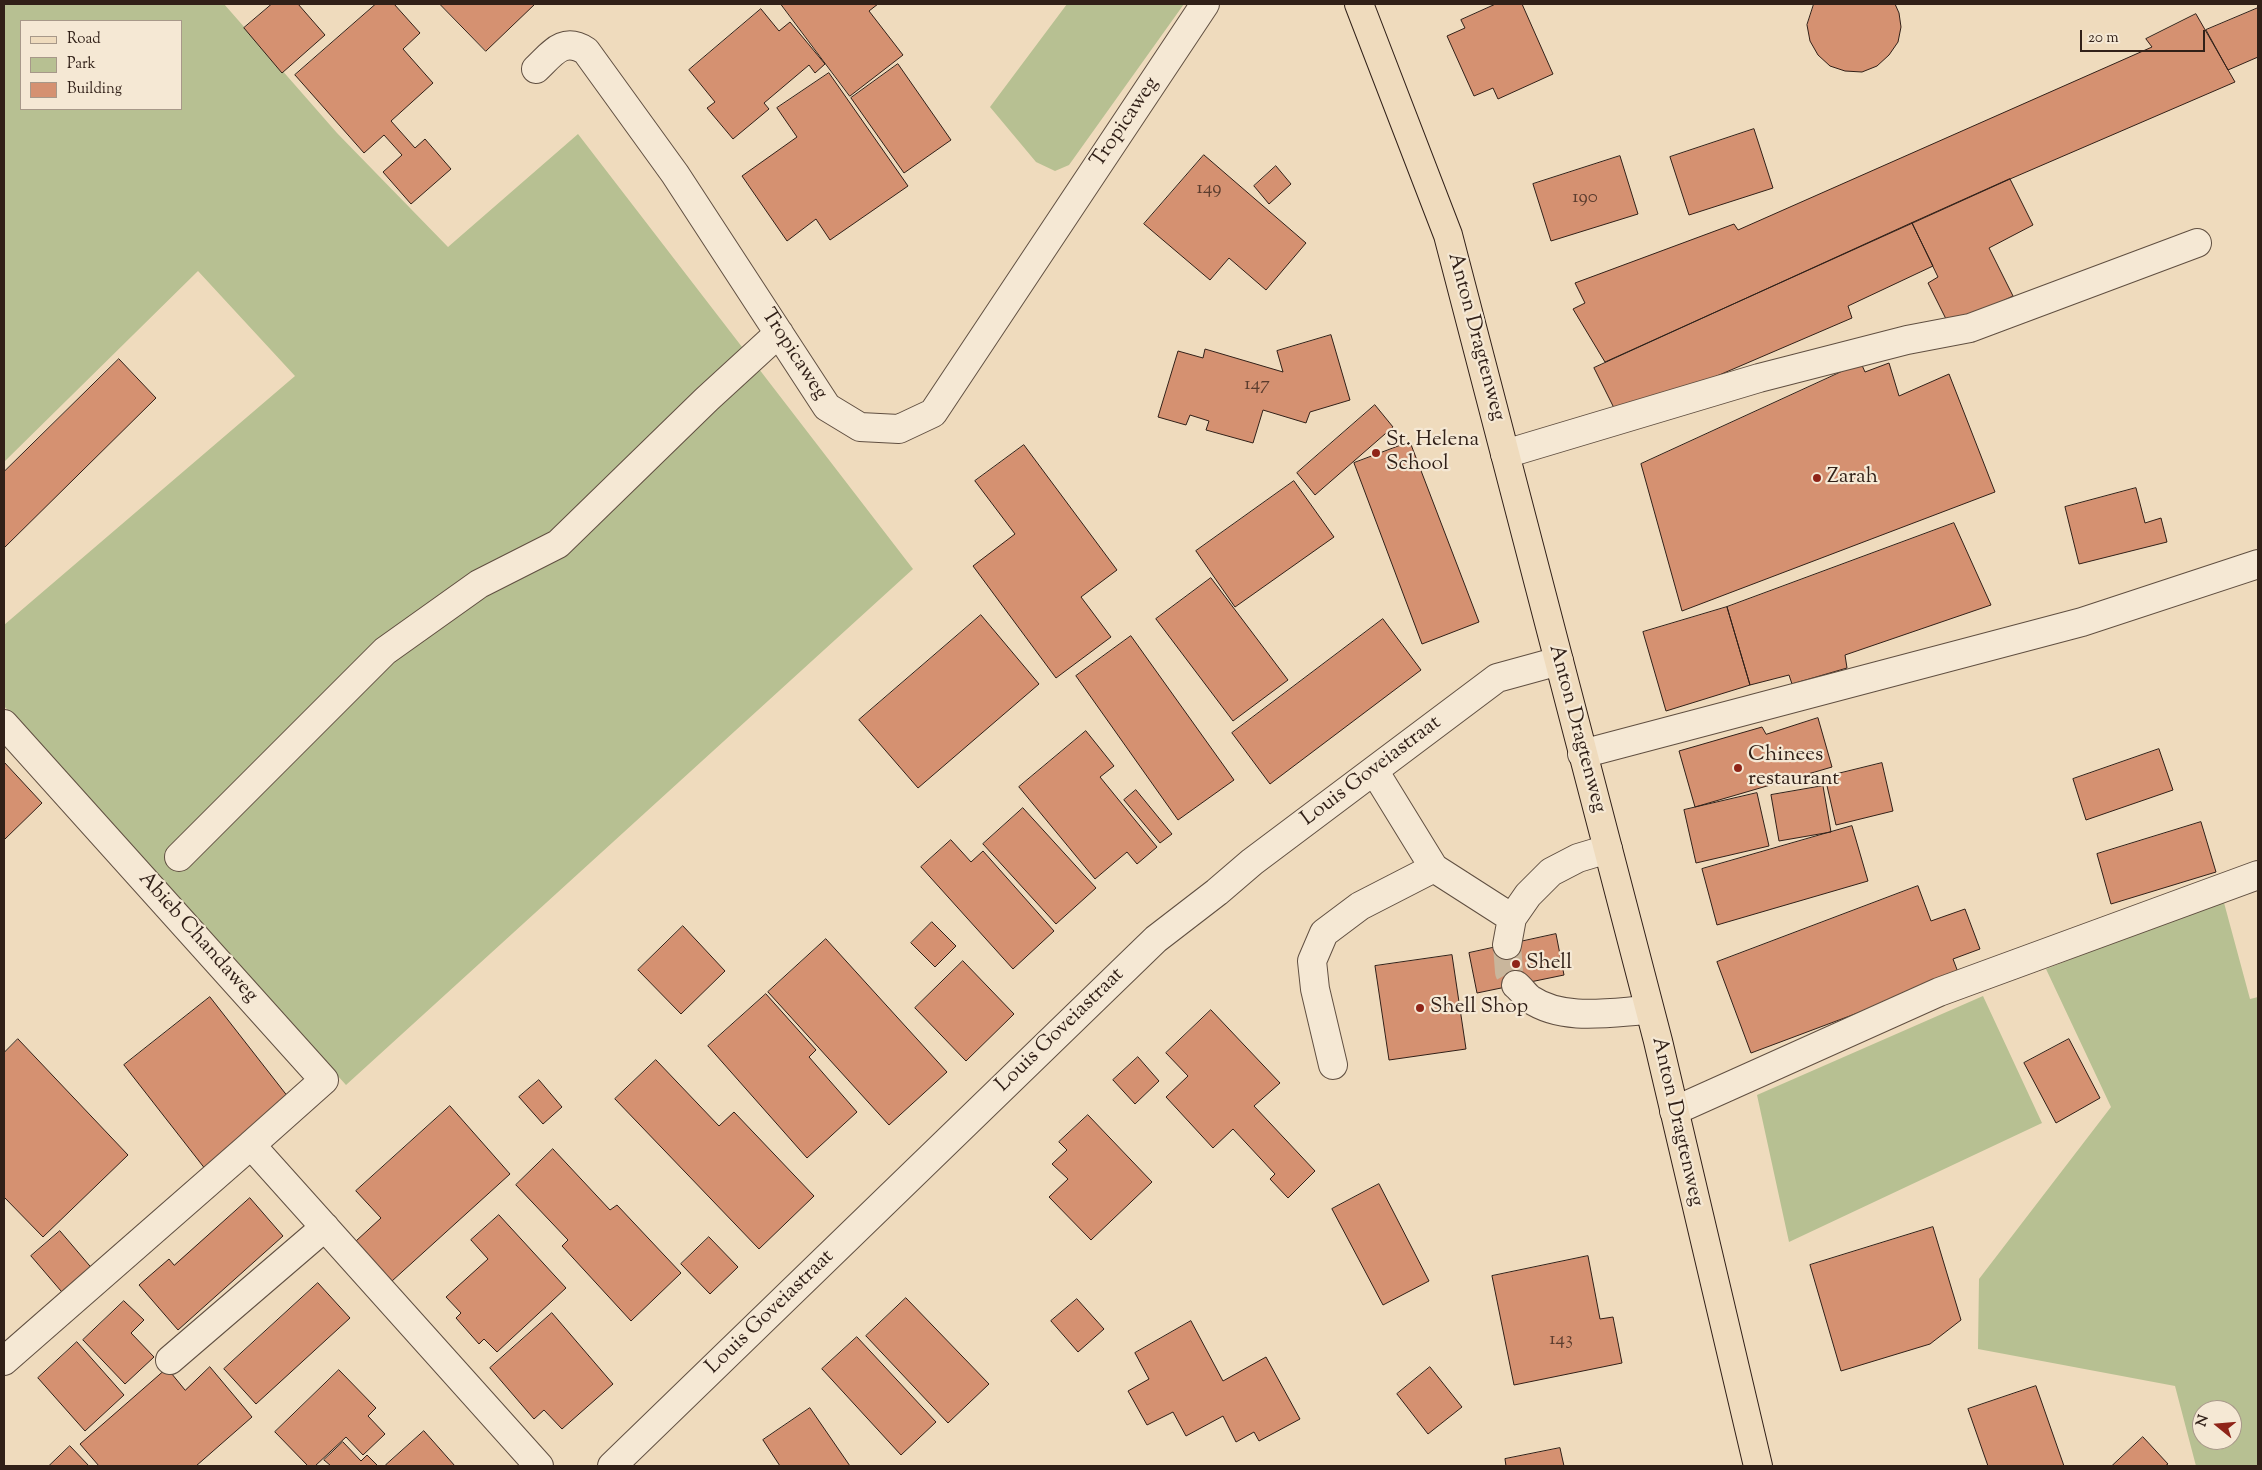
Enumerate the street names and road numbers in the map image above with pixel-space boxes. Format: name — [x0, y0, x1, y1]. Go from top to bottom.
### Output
street label: Tropicaweg — [1087, 73, 1165, 173]
street label: Anton Dragtenweg — [1440, 250, 1510, 424]
street label: Tropicaweg — [754, 305, 832, 405]
street label: Anton Dragtenweg — [1541, 642, 1611, 816]
street label: Louis Goveiastraat — [1297, 711, 1447, 833]
street label: Abieb Chandaweg — [132, 867, 262, 1009]
street label: Louis Goveiastraat — [992, 963, 1130, 1099]
street label: Anton Dragtenweg — [1644, 1035, 1708, 1209]
street label: Louis Goveiastraat — [702, 1245, 840, 1381]

